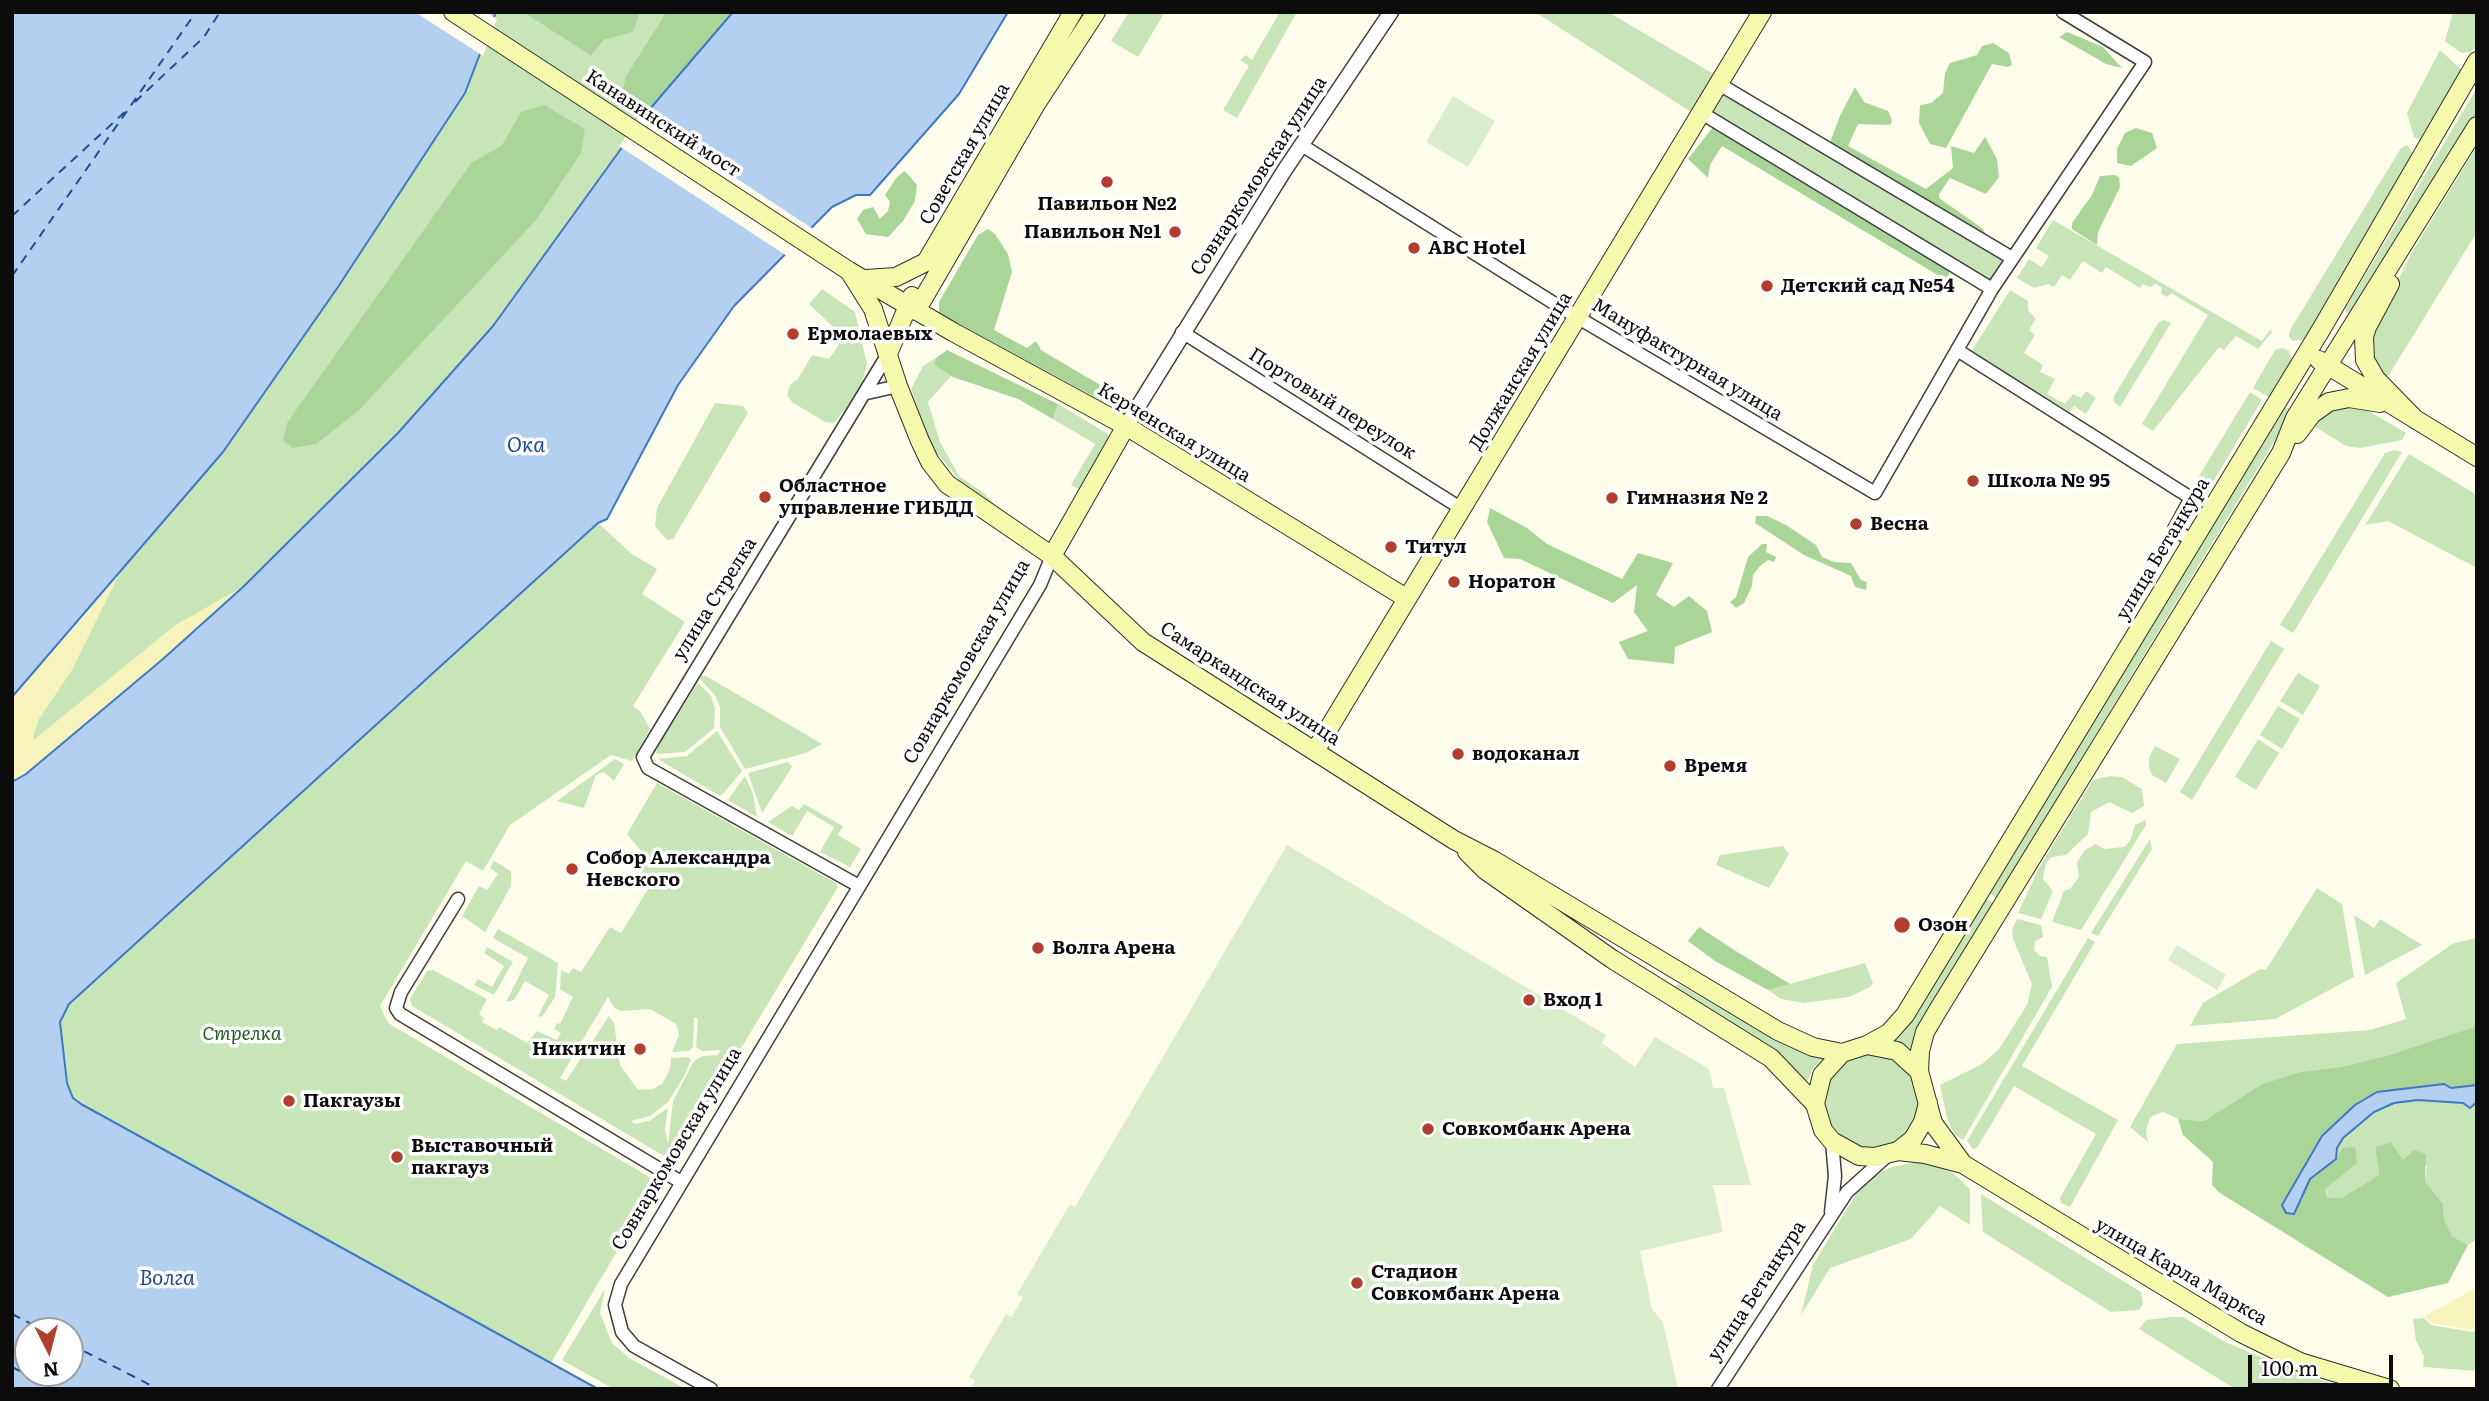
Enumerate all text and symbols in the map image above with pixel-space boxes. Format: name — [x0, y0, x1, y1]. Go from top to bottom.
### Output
street label: Канавинский мост — [581, 65, 745, 183]
street label: Совнаркомовская улица — [1186, 72, 1332, 280]
street label: Советская улица — [915, 79, 1015, 229]
marker: Павильон №2 — [1099, 174, 1115, 190]
place label: Павильон №2 — [1037, 193, 1177, 215]
place label: Павильон №1 — [1024, 221, 1161, 243]
marker: Павильон №1 — [1167, 224, 1183, 240]
place label: ABC Hotel — [1428, 237, 1526, 259]
marker: ABC Hotel — [1406, 240, 1422, 256]
place label: Детский сад №54 — [1781, 275, 1955, 297]
marker: Детский сад №54 — [1759, 278, 1775, 294]
street label: Должанская улица — [1465, 288, 1577, 454]
street label: Мануфактурная улица — [1587, 294, 1787, 426]
place label: Ермолаевых — [807, 323, 932, 345]
marker: Ермолаевых — [785, 326, 801, 342]
street label: Портовый переулок — [1244, 343, 1420, 465]
street label: Керченская улица — [1093, 378, 1255, 488]
water label: Ока — [507, 433, 545, 459]
place label: Школа № 95 — [1987, 470, 2110, 492]
marker: Школа № 95 — [1965, 473, 1981, 489]
street label: улица Бетанкура — [2111, 473, 2215, 625]
place label: Областное управление ГИБДД — [779, 475, 974, 519]
place label: Гимназия № 2 — [1626, 487, 1768, 509]
marker: Областное управление ГИБДД — [757, 489, 773, 505]
marker: Гимназия № 2 — [1604, 490, 1620, 506]
place label: Весна — [1870, 513, 1929, 535]
marker: Весна — [1848, 516, 1864, 532]
street label: улица Стрелка — [668, 533, 762, 665]
place label: Титул — [1405, 536, 1467, 558]
marker: Титул — [1383, 539, 1399, 555]
street label: Совнаркомовская улица — [899, 555, 1035, 769]
place label: Норатон — [1468, 571, 1556, 593]
marker: Норатон — [1446, 574, 1462, 590]
street label: Самаркандская улица — [1156, 617, 1344, 751]
place label: водоканал — [1472, 743, 1579, 765]
marker: водоканал — [1450, 746, 1466, 762]
place label: Время — [1684, 755, 1747, 777]
marker: Время — [1662, 758, 1678, 774]
place label: Собор Александра Невского — [586, 847, 770, 891]
marker: Собор Александра Невского — [564, 861, 580, 877]
place label: Озон — [1918, 914, 1968, 936]
marker: Озон — [1892, 915, 1912, 935]
place label: Волга Арена — [1052, 937, 1176, 959]
marker: Волга Арена — [1030, 940, 1046, 956]
place label: Вход 1 — [1543, 989, 1603, 1011]
marker: Вход 1 — [1521, 992, 1537, 1008]
park label: Стрелка — [202, 1023, 282, 1045]
place label: Никитин — [532, 1038, 626, 1060]
marker: Никитин — [632, 1041, 648, 1057]
street label: Совнаркомовская улица — [607, 1043, 747, 1255]
place label: Пакгаузы — [303, 1090, 401, 1112]
marker: Пакгаузы — [281, 1093, 297, 1109]
place label: Совкомбанк Арена — [1442, 1118, 1631, 1140]
marker: Совкомбанк Арена — [1420, 1121, 1436, 1137]
place label: Выставочный пакгауз — [411, 1135, 553, 1179]
marker: Выставочный пакгауз — [389, 1149, 405, 1165]
street label: улица Карла Маркса — [2091, 1213, 2271, 1331]
street label: улица Бетанкура — [1703, 1217, 1811, 1365]
place label: Стадион Совкомбанк Арена — [1371, 1261, 1560, 1305]
water label: Волга — [139, 1266, 195, 1292]
marker: Стадион Совкомбанк Арена — [1349, 1275, 1365, 1291]
north arrow — [14, 1317, 84, 1387]
scale bar — [2251, 1342, 2396, 1386]
text: 100 m — [2261, 1351, 2318, 1382]
text: N — [42, 1356, 60, 1386]

